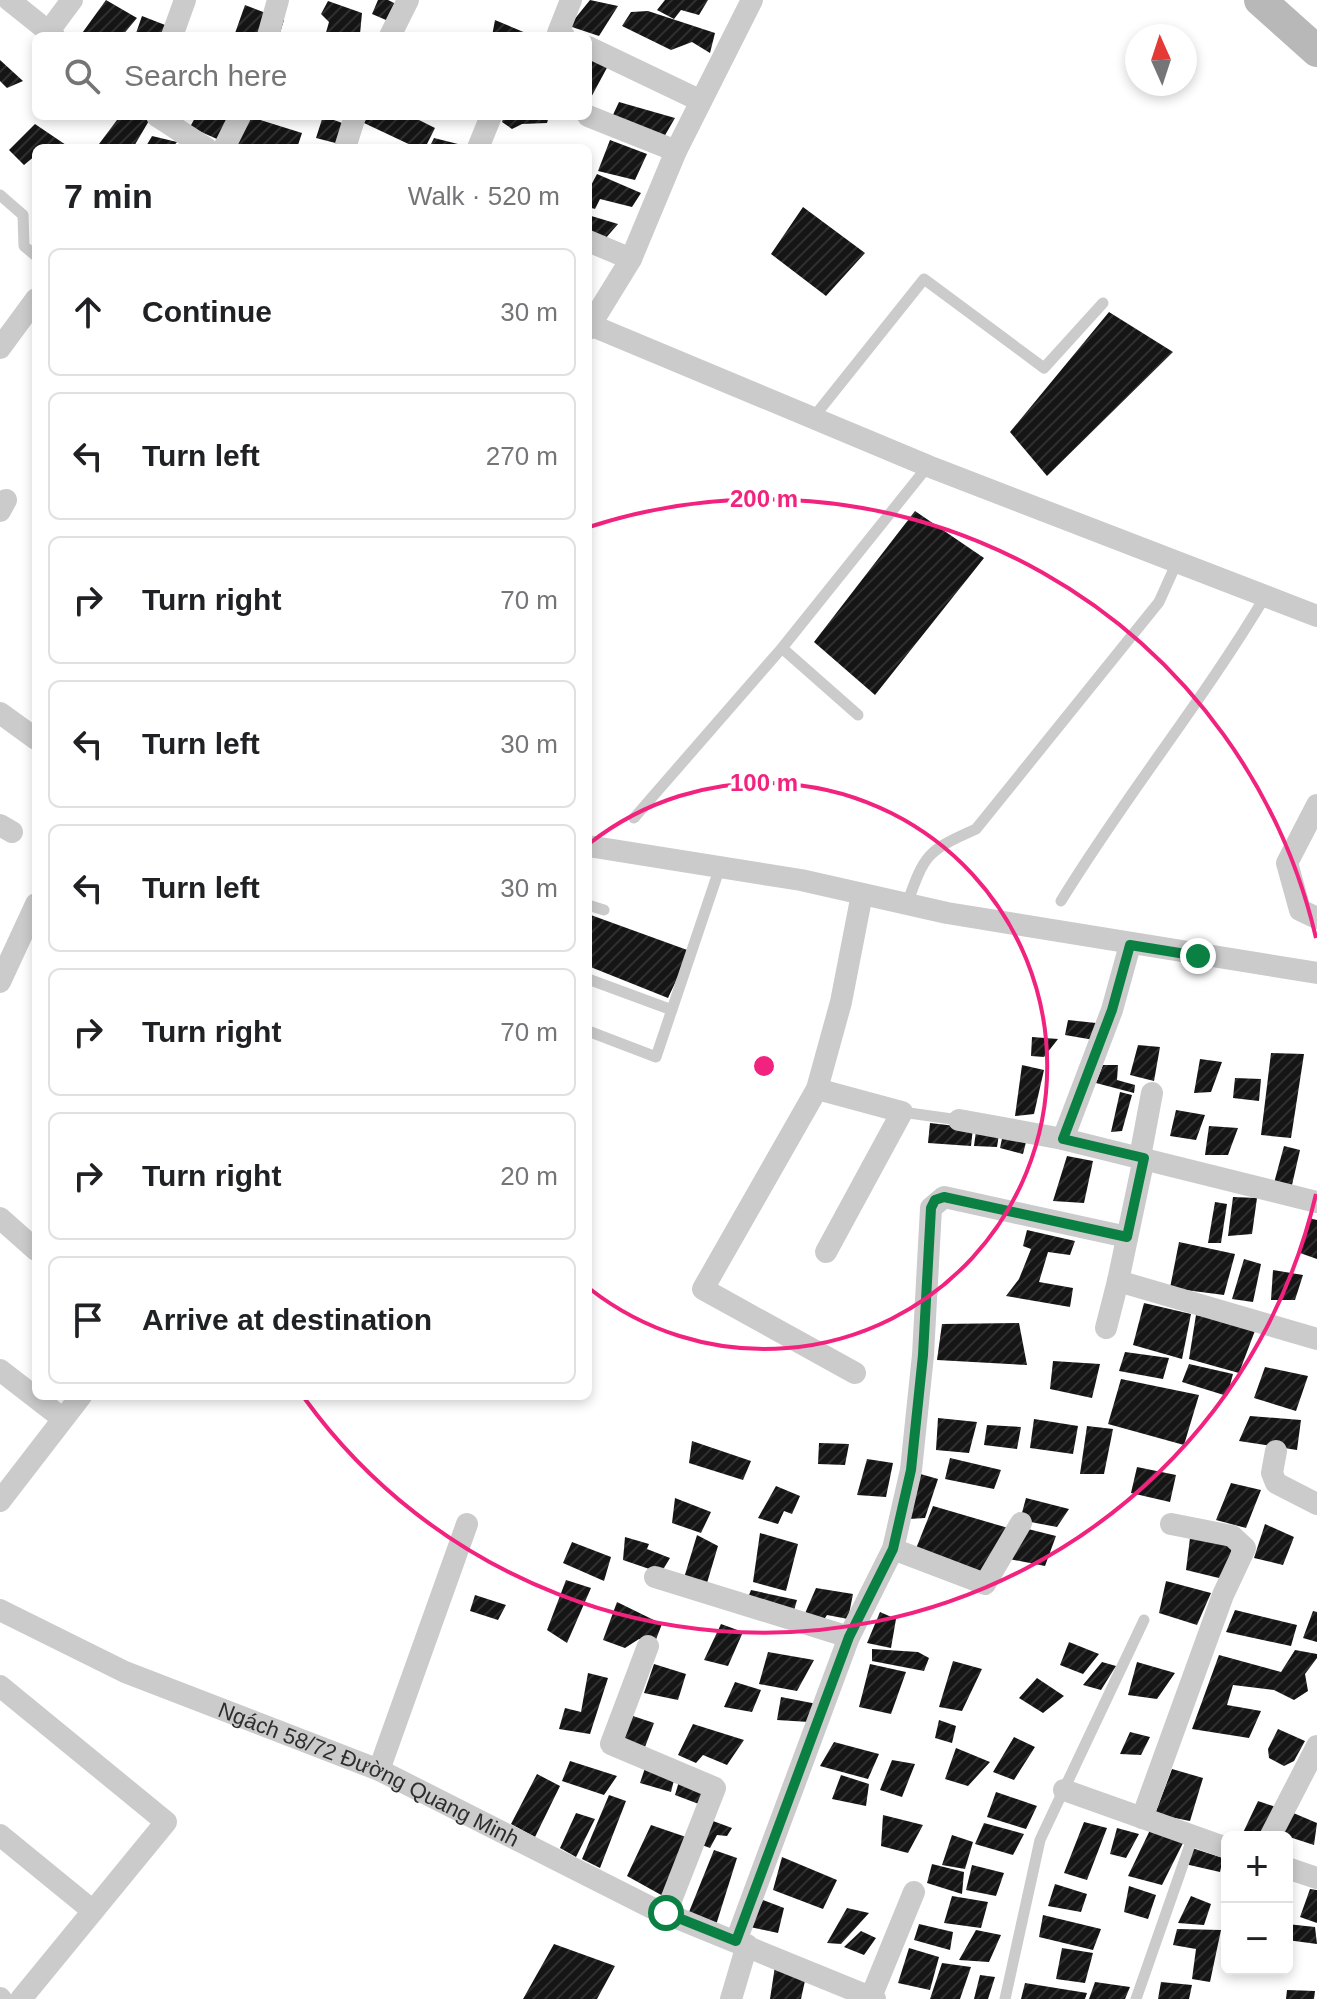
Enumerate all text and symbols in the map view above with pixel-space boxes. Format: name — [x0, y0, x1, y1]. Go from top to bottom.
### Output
north arrow — [1125, 24, 1197, 96]
search box — [32, 32, 592, 120]
icon: search — [60, 54, 104, 98]
text: Search here — [124, 59, 287, 92]
text: 7 min — [64, 177, 153, 215]
text: Walk · 520 m — [408, 181, 560, 211]
icon: ahead — [66, 290, 110, 334]
text: Continue — [142, 295, 272, 328]
text: 30 m — [500, 297, 558, 327]
icon: left — [66, 434, 110, 478]
text: Turn left — [142, 439, 260, 472]
text: 270 m — [486, 441, 558, 471]
text: 200 m — [730, 485, 798, 512]
icon: right — [66, 578, 110, 622]
text: Turn right — [142, 583, 281, 616]
text: 70 m — [500, 585, 558, 615]
icon: left — [66, 722, 110, 766]
text: Turn left — [142, 727, 260, 760]
text: 30 m — [500, 729, 558, 759]
text: 100 m — [730, 769, 798, 796]
icon: left — [66, 866, 110, 910]
text: Turn left — [142, 871, 260, 904]
text: 30 m — [500, 873, 558, 903]
route end — [1180, 938, 1216, 974]
icon: right — [66, 1010, 110, 1054]
text: Turn right — [142, 1015, 281, 1048]
text: 70 m — [500, 1017, 558, 1047]
centre of rings — [750, 1052, 778, 1080]
icon: right — [66, 1154, 110, 1198]
text: Turn right — [142, 1159, 281, 1192]
text: 20 m — [500, 1161, 558, 1191]
icon: arrive — [66, 1298, 110, 1342]
text: Arrive at destination — [142, 1303, 432, 1336]
street label: Ngách 58/72 Đường Quang Minh — [215, 1697, 523, 1851]
map controls — [1221, 1831, 1293, 1975]
button: + — [1221, 1831, 1293, 1903]
route start — [648, 1895, 684, 1931]
button: − — [1221, 1903, 1293, 1975]

